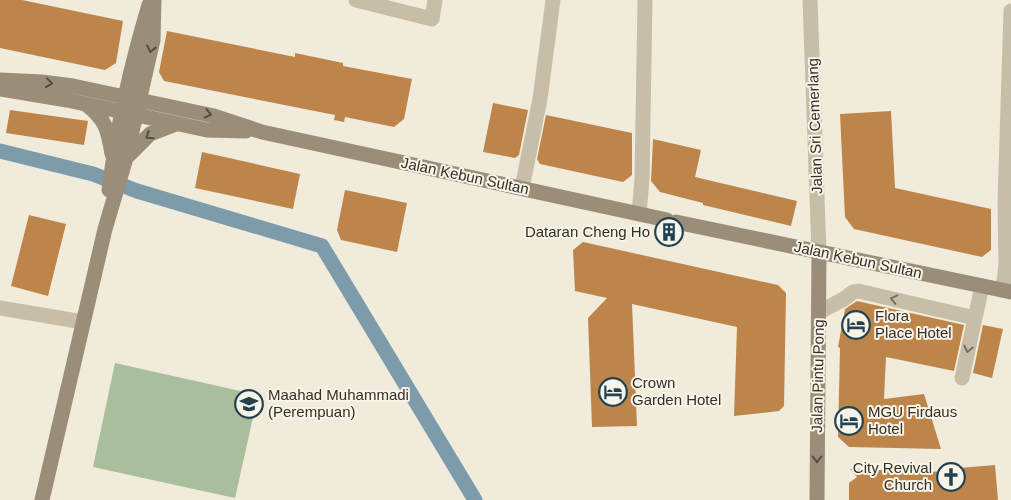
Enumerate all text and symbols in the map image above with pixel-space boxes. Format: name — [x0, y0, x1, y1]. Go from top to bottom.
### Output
one-way arrow — [146, 44, 157, 53]
street label: Jalan Sri Cemerlang — [804, 58, 825, 194]
one-way arrow — [45, 77, 53, 88]
one-way arrow — [203, 109, 212, 119]
one-way arrow — [145, 130, 155, 139]
street label: Jalan Kebun Sultan — [400, 154, 531, 197]
building icon: Dataran Cheng Ho — [654, 217, 684, 247]
place label: Dataran Cheng Ho — [525, 223, 650, 240]
street label: Jalan Kebun Sultan — [793, 238, 924, 281]
one-way arrow — [889, 294, 898, 305]
place label: Flora Place Hotel — [875, 307, 952, 341]
hotel icon: Flora Place Hotel — [841, 310, 871, 340]
street label: Jalan Pintu Pong — [808, 319, 827, 433]
one-way arrow — [963, 345, 974, 354]
place label: Crown Garden Hotel — [632, 374, 721, 408]
hotel icon: Crown Garden Hotel — [598, 377, 628, 407]
place label: Maahad Muhammadi (Perempuan) — [268, 386, 409, 420]
school or university icon: Maahad Muhammadi (Perempuan) — [234, 389, 264, 419]
place label: MGU Firdaus Hotel — [868, 403, 957, 437]
hotel icon: MGU Firdaus Hotel — [834, 406, 864, 436]
one-way arrow — [812, 455, 823, 463]
place label: City Revival Church — [853, 459, 932, 493]
church icon: City Revival Church — [936, 462, 966, 492]

